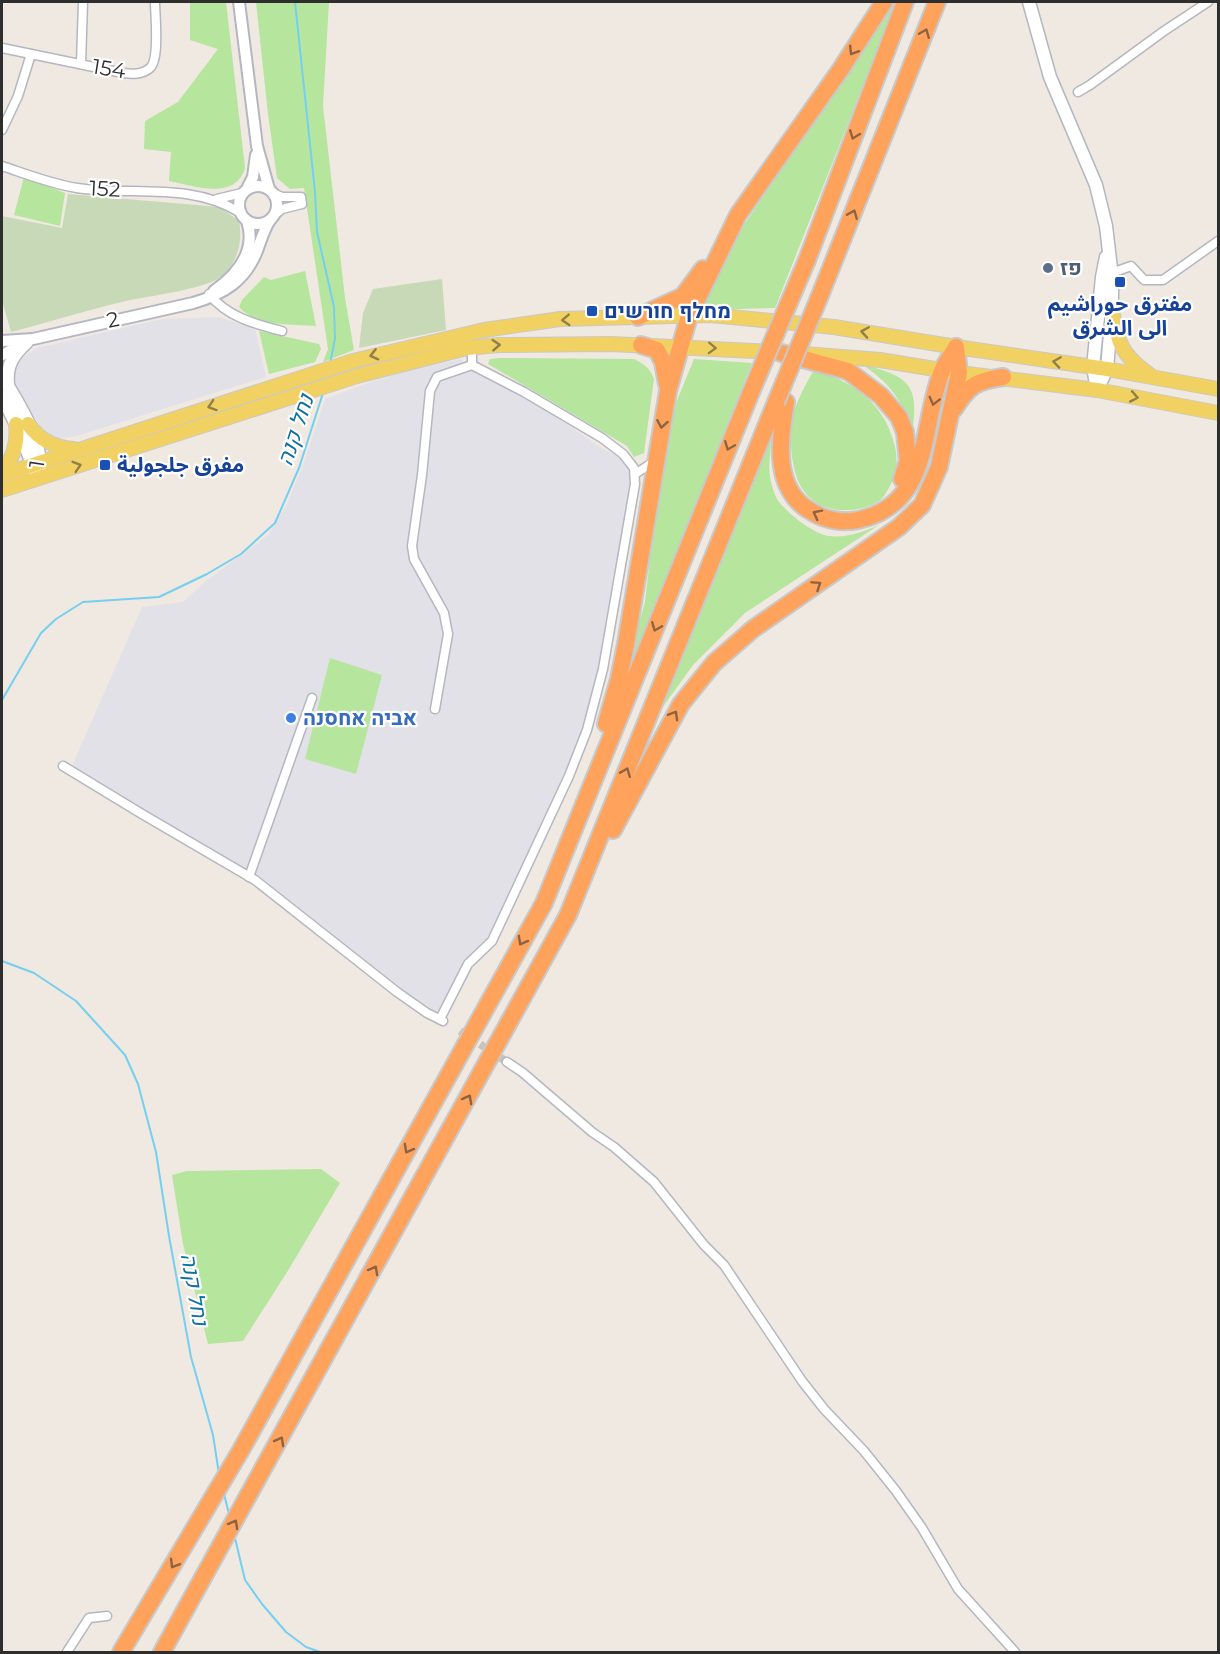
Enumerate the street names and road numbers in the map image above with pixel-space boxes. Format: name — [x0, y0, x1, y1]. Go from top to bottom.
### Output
street label: 154 — [91, 54, 128, 83]
street label: 152 — [89, 175, 121, 202]
street label: 2 — [104, 306, 121, 333]
street label: 1 — [24, 458, 49, 469]

